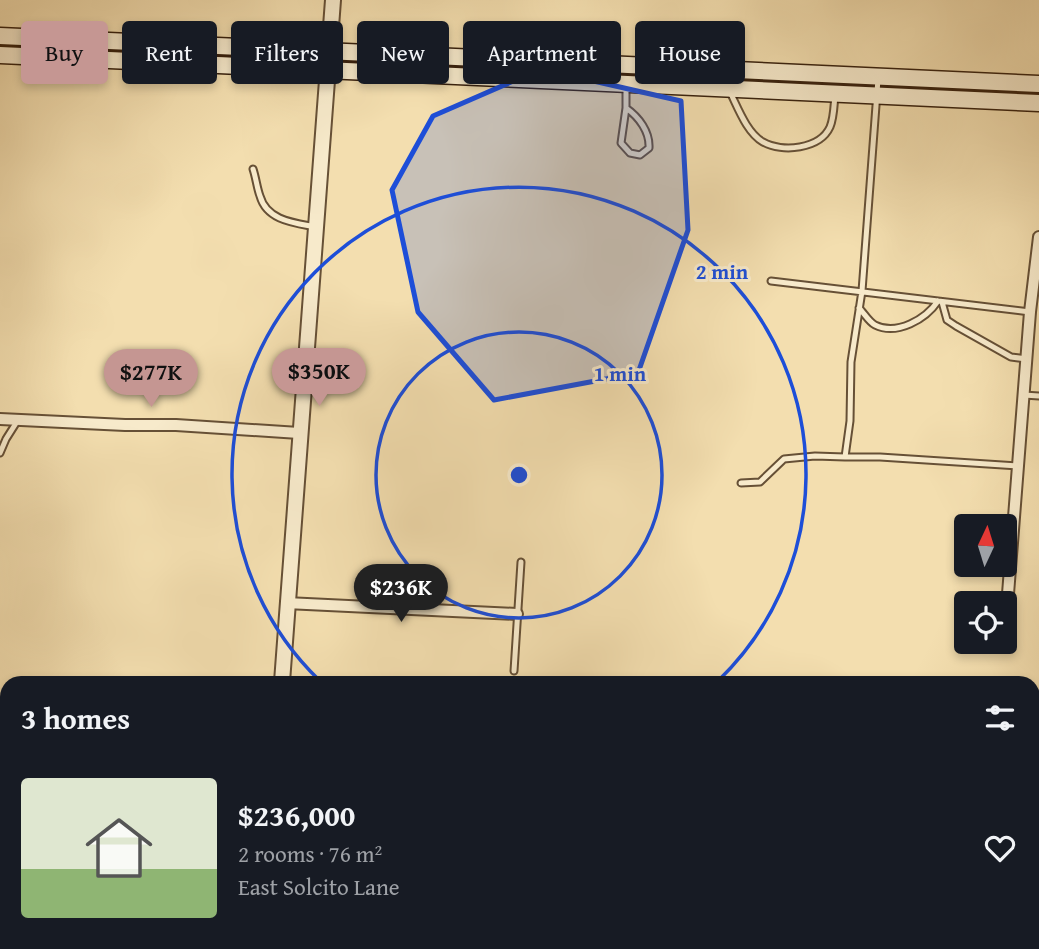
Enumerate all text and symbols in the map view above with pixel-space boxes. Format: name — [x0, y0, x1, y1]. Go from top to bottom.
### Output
chip: Buy — [21, 21, 108, 84]
chip: Rent — [122, 21, 217, 84]
chip: Filters — [231, 21, 343, 84]
chip: New — [357, 21, 449, 84]
chip: Apartment — [463, 21, 621, 84]
chip: House — [635, 21, 745, 84]
text: 2 min — [696, 256, 749, 287]
pin: $350K — [270, 348, 368, 408]
pin: $277K — [102, 350, 200, 409]
text: $350K — [288, 354, 350, 387]
text: $277K — [120, 355, 182, 388]
text: 1 min — [594, 358, 647, 389]
centre of rings — [507, 463, 531, 487]
north arrow — [954, 514, 1017, 578]
map controls — [954, 514, 1017, 654]
pin: $236K — [352, 564, 450, 624]
text: $236K — [370, 570, 432, 603]
button: locate — [954, 591, 1017, 654]
text: 3 homes — [21, 696, 130, 740]
icon: filters — [981, 699, 1019, 737]
text: $236,000 — [238, 793, 355, 837]
icon: home — [77, 806, 161, 890]
icon: heart — [981, 829, 1019, 867]
text: 2 rooms · 76 m² — [238, 837, 382, 870]
text: East Solcito Lane — [238, 870, 400, 903]

